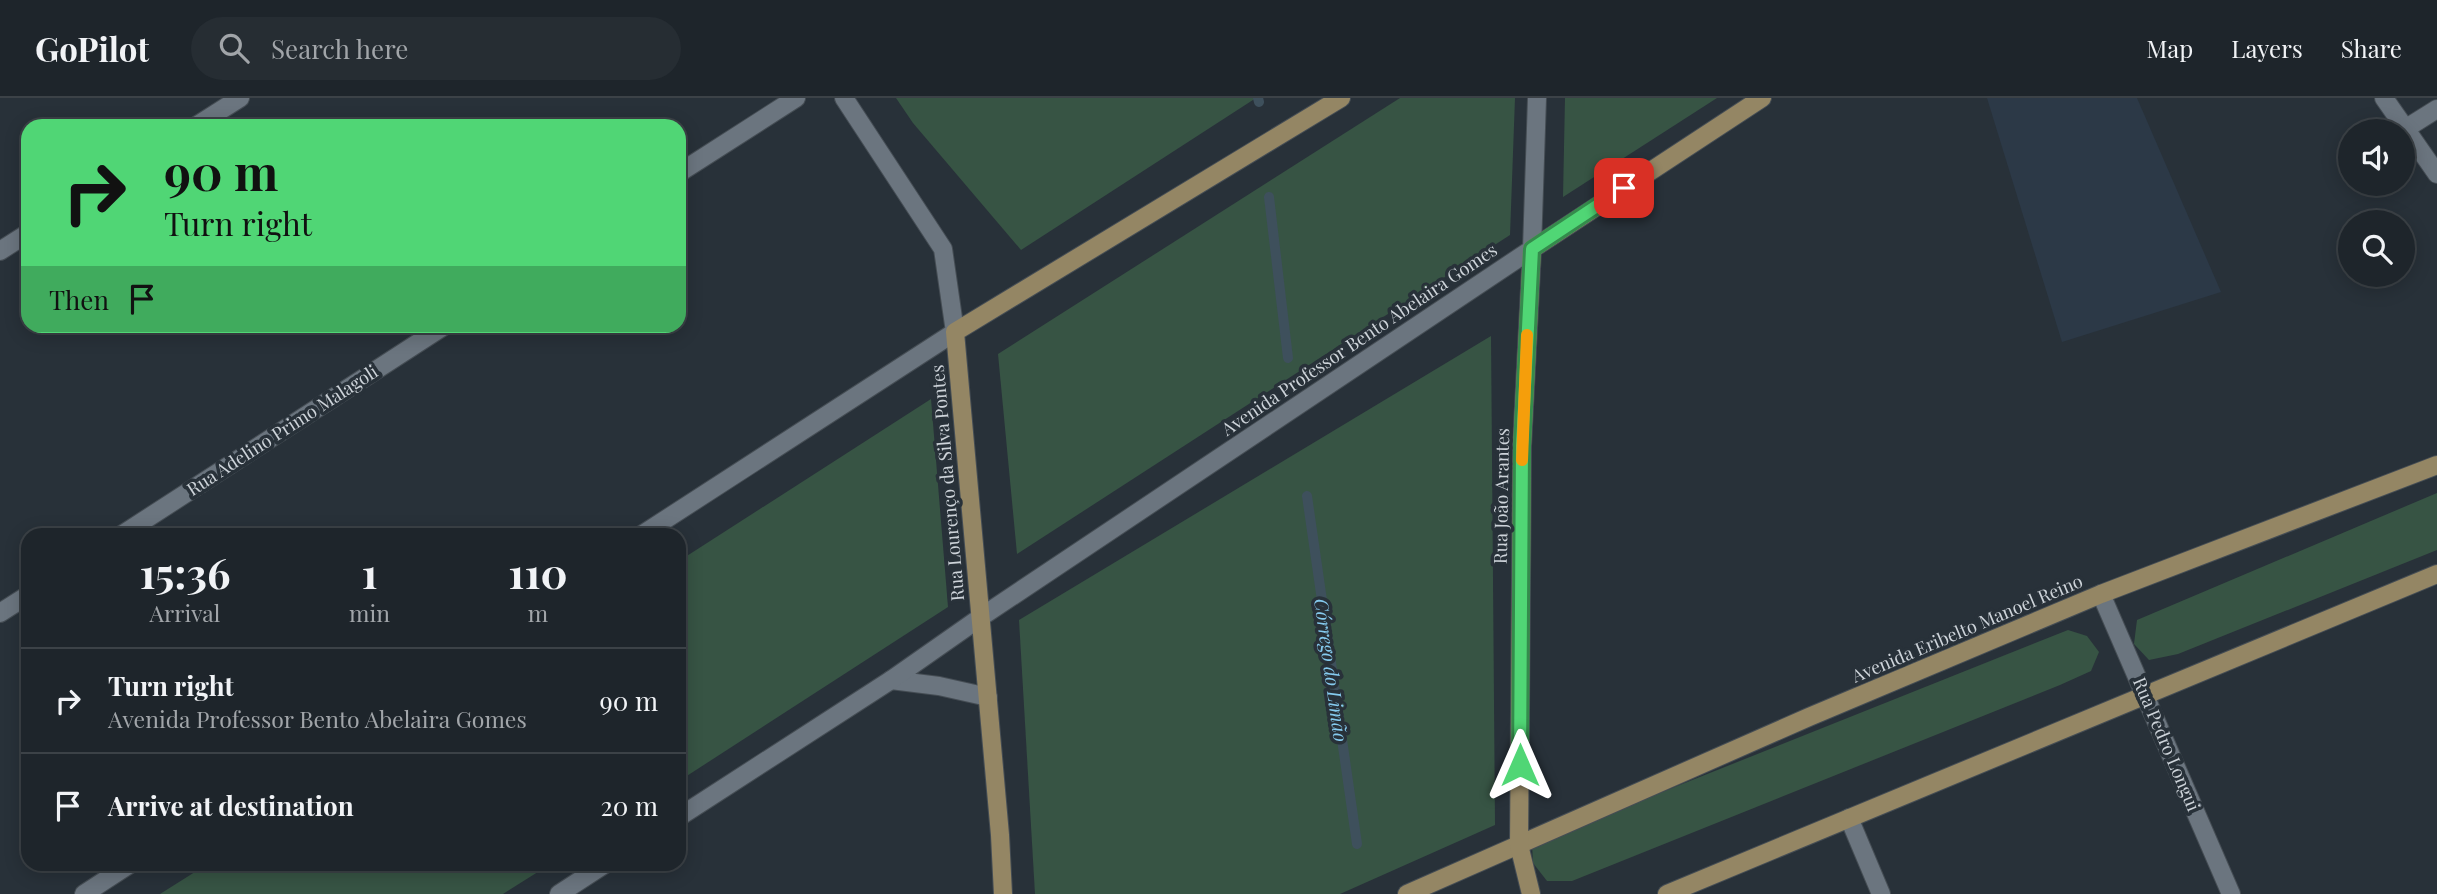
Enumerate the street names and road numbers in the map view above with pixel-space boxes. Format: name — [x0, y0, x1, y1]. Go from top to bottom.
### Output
street label: Avenida Professor Bento Abelaira Gomes — [1216, 237, 1502, 441]
street label: Rua Adelino Primo Malagoli — [182, 359, 382, 501]
street label: Rua Lourenço da Silva Pontes — [925, 364, 969, 602]
street label: Rua João Arantes — [1488, 428, 1514, 564]
street label: Avenida Eribelto Manoel Reino — [1847, 568, 2086, 688]
street label: Rua Pedro Longui — [2128, 673, 2206, 815]

